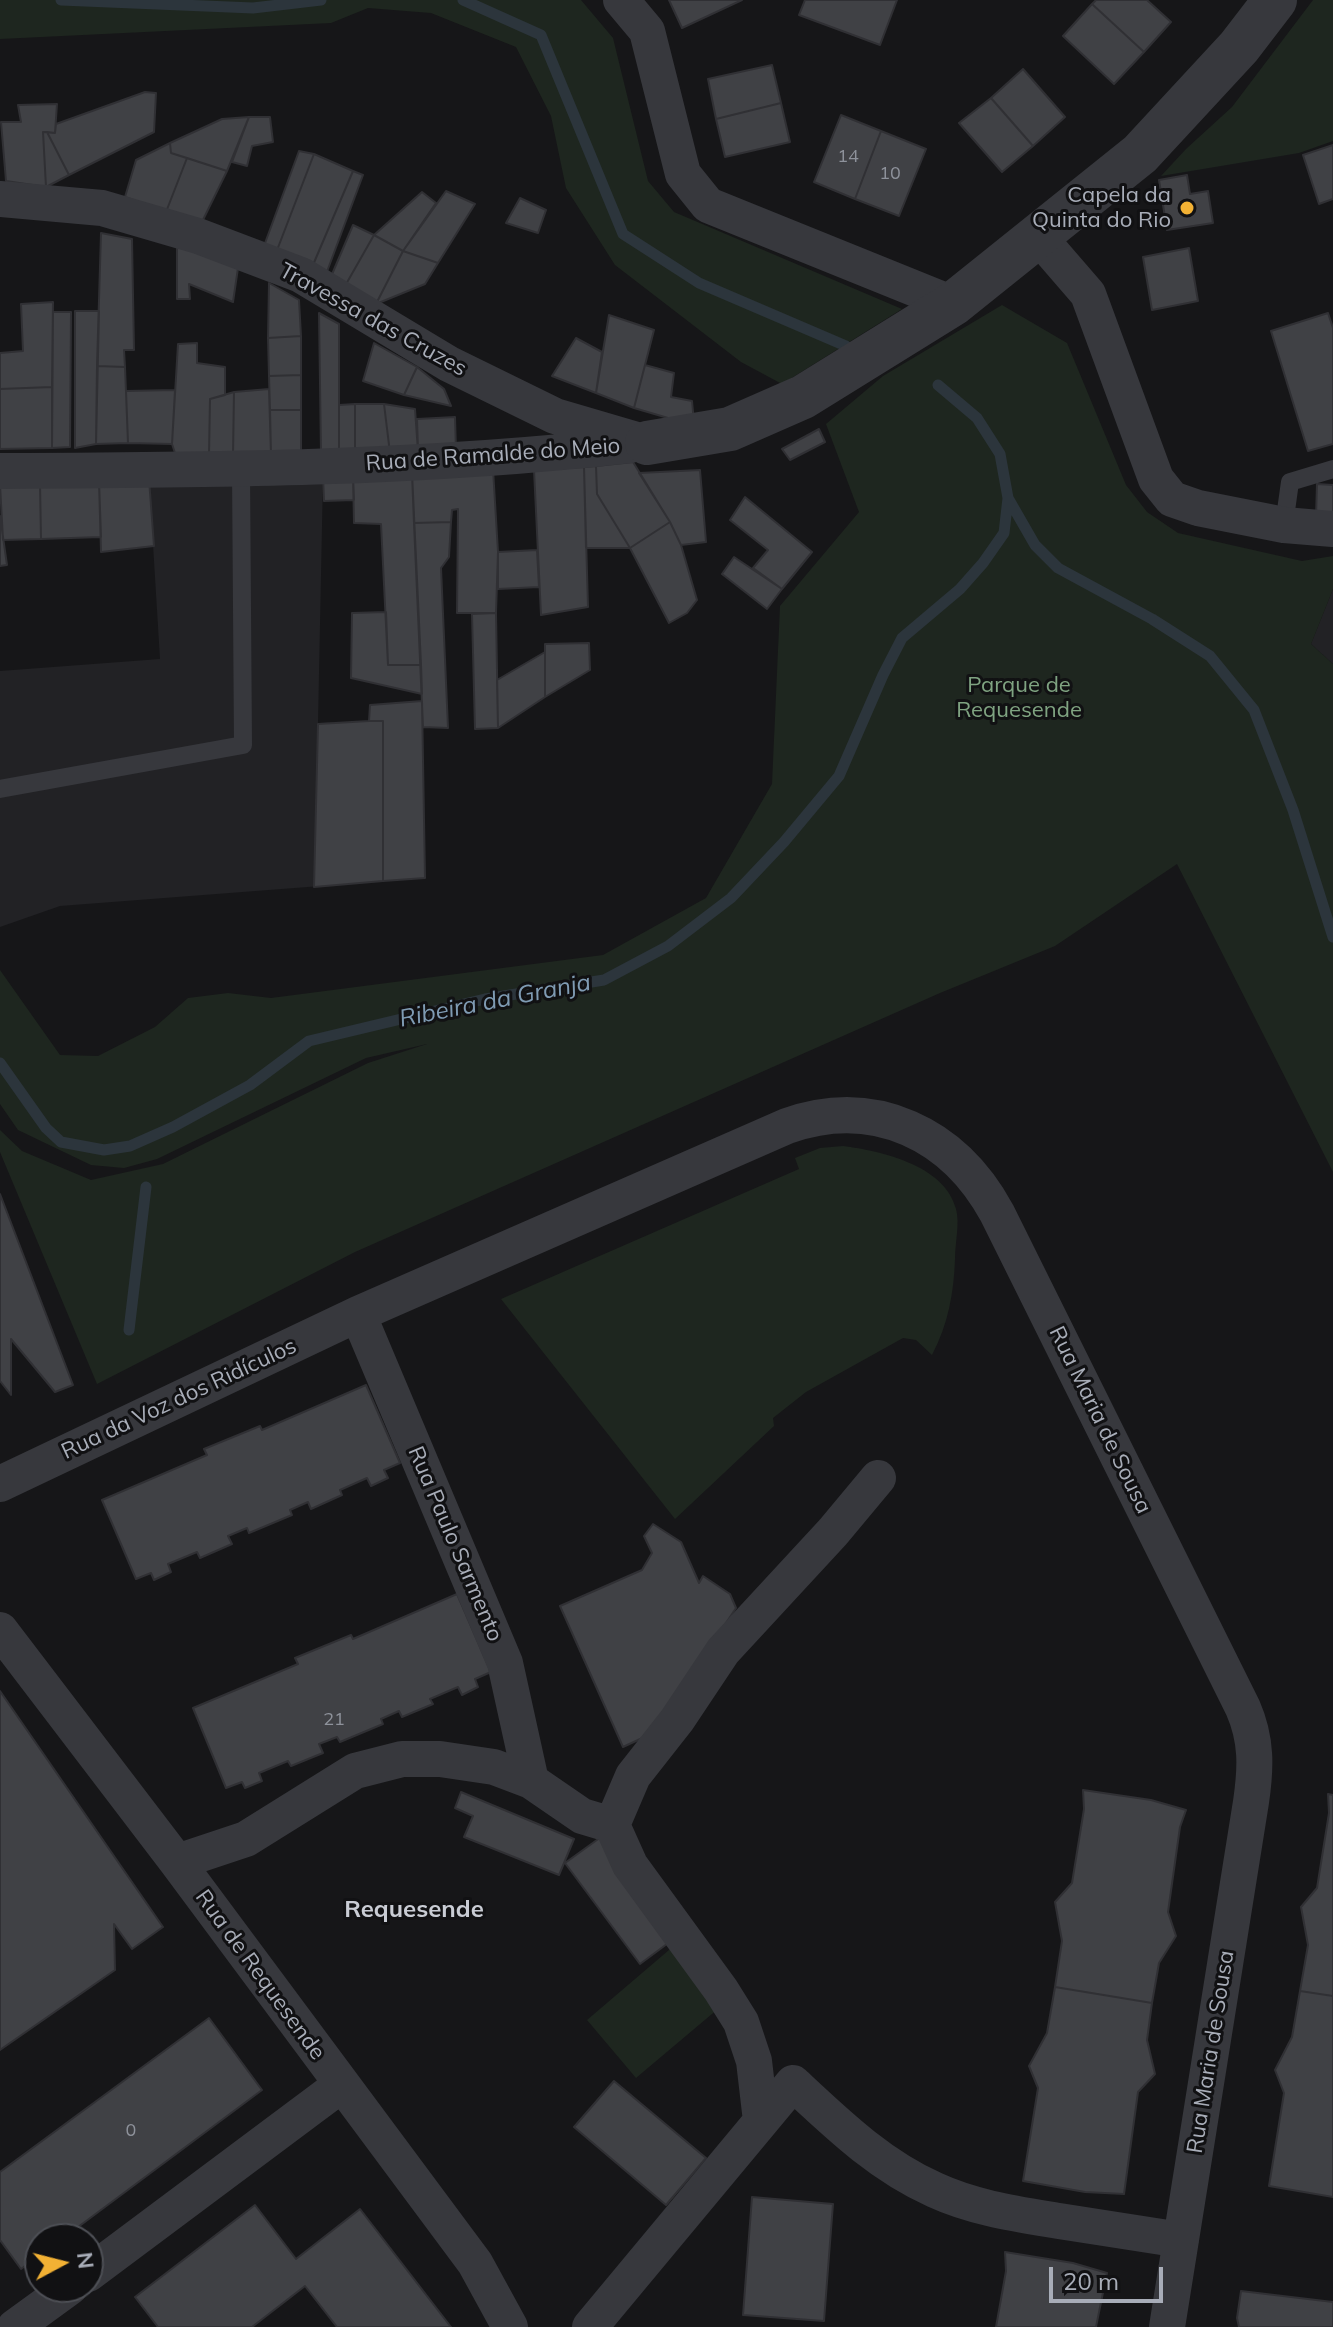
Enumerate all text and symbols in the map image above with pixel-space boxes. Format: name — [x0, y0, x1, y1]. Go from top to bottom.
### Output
house number: 14 — [837, 146, 859, 168]
house number: 10 — [879, 163, 901, 185]
place label: Capela da Quinta do Rio — [1032, 182, 1171, 234]
marker: Capela da Quinta do Rio — [1178, 199, 1196, 217]
street label: Travessa das Cruzes — [275, 258, 471, 382]
street label: Rua de Ramalde do Meio — [365, 433, 621, 477]
park label: Parque de Requesende — [956, 672, 1082, 724]
water label: Ribeira da Granja — [397, 968, 593, 1034]
street label: Rua Maria de Sousa — [1043, 1322, 1157, 1518]
street label: Rua da Voz dos Ridículos — [57, 1333, 301, 1465]
street label: Rua Paulo Sarmento — [402, 1443, 508, 1645]
house number: 21 — [323, 1709, 345, 1731]
street label: Rua de Requesende — [190, 1885, 330, 2065]
district label: Requesende — [344, 1896, 484, 1924]
street label: Rua Maria de Sousa — [1182, 1949, 1240, 2155]
house number: 0 — [126, 2120, 136, 2142]
north arrow — [24, 2223, 104, 2303]
text: N — [71, 2250, 101, 2270]
scale bar — [1053, 2251, 1167, 2301]
text: 20 m — [1063, 2266, 1119, 2296]

